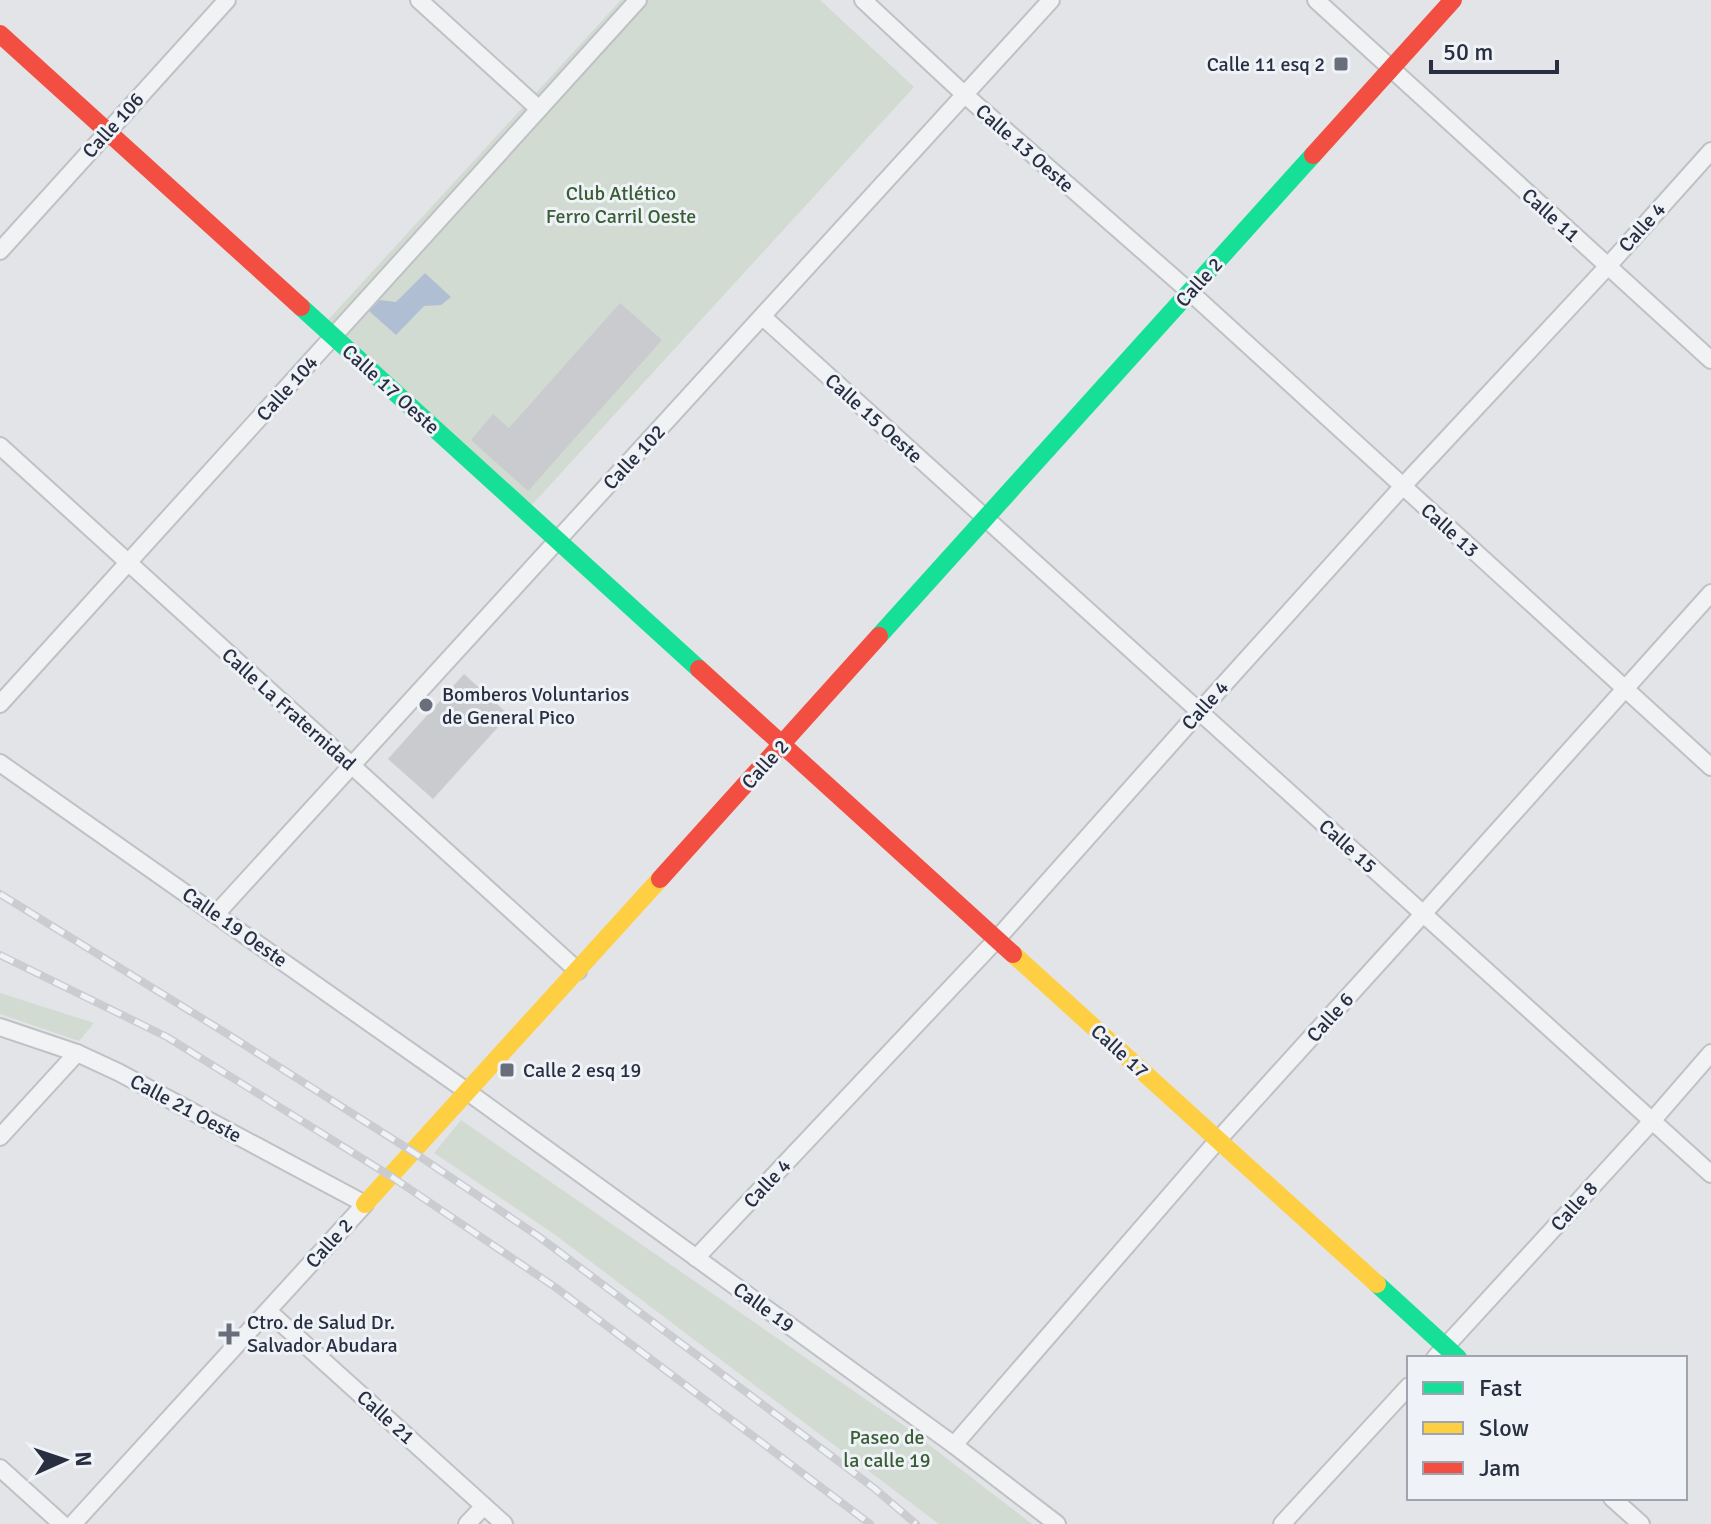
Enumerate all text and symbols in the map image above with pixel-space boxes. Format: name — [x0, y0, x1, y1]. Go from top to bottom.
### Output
scale bar — [1431, 24, 1557, 74]
text: 50 m — [1443, 37, 1493, 67]
place label: Calle 11 esq 2 — [1207, 52, 1325, 77]
marker: Calle 11 esq 2 — [1332, 55, 1350, 73]
street label: Calle 106 — [77, 87, 149, 164]
street label: Calle 13 Oeste — [970, 99, 1079, 198]
park label: Club Atlético Ferro Carril Oeste — [546, 181, 696, 229]
street label: Calle 11 — [1517, 183, 1585, 248]
street label: Calle 4 — [1613, 197, 1671, 257]
street label: Calle 2 — [1170, 252, 1228, 312]
street label: Calle 17 Oeste — [337, 339, 445, 440]
street label: Calle 104 — [251, 350, 324, 427]
street label: Calle 15 Oeste — [820, 368, 928, 469]
street label: Calle 102 — [598, 419, 671, 495]
street label: Calle 13 — [1416, 498, 1484, 563]
street label: Calle La Fraternidad — [217, 643, 361, 776]
street label: Calle 4 — [1176, 675, 1234, 735]
place label: Bomberos Voluntarios de General Pico — [442, 682, 630, 730]
marker: Bomberos Voluntarios de General Pico — [417, 696, 435, 714]
street label: Calle 2 — [736, 734, 794, 794]
street label: Calle 15 — [1314, 814, 1382, 879]
street label: Calle 19 Oeste — [177, 882, 292, 973]
street label: Calle 6 — [1301, 987, 1359, 1047]
street label: Calle 17 — [1086, 1019, 1154, 1084]
place label: Calle 2 esq 19 — [523, 1058, 641, 1083]
marker: Calle 2 esq 19 — [498, 1061, 516, 1079]
street label: Calle 21 Oeste — [126, 1069, 246, 1148]
street label: Calle 4 — [738, 1153, 797, 1213]
street label: Calle 8 — [1545, 1176, 1603, 1236]
street label: Calle 2 — [300, 1213, 358, 1273]
street label: Calle 19 — [728, 1277, 799, 1338]
place label: Ctro. de Salud Dr. Salvador Abudara — [247, 1310, 398, 1358]
marker: Ctro. de Salud Dr. Salvador Abudara — [218, 1323, 240, 1345]
legend — [1407, 1356, 1687, 1500]
text: Fast — [1479, 1373, 1522, 1403]
street label: Calle 21 — [352, 1385, 420, 1450]
text: Slow — [1479, 1413, 1529, 1443]
north arrow — [24, 1420, 104, 1500]
park label: Paseo de la calle 19 — [843, 1425, 931, 1473]
text: N — [70, 1451, 97, 1467]
text: Jam — [1479, 1453, 1520, 1483]

